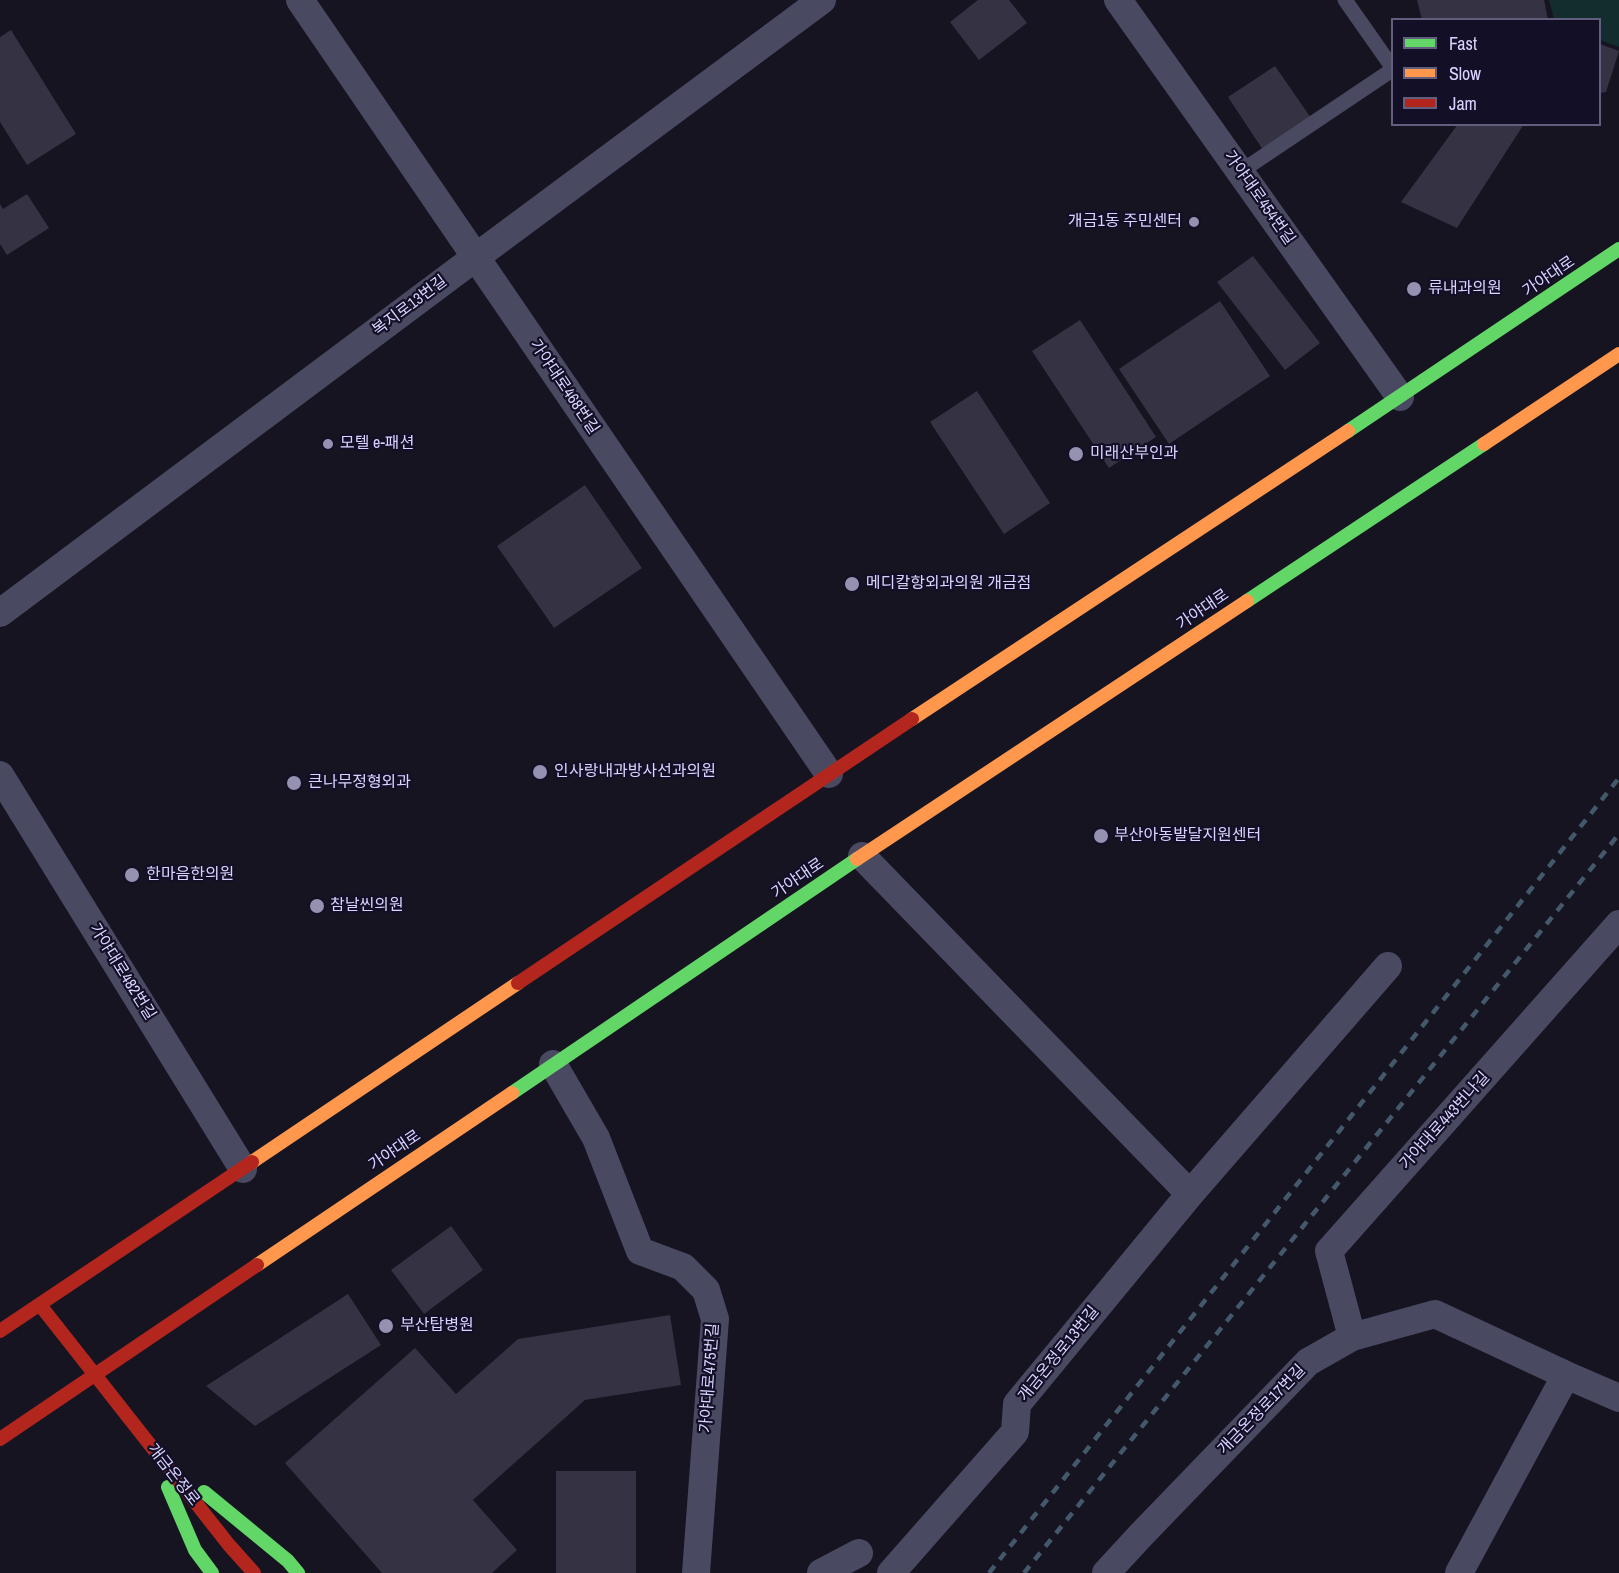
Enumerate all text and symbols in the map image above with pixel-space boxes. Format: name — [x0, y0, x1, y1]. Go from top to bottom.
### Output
legend — [1391, 18, 1601, 126]
text: Fast — [1449, 31, 1477, 56]
text: Slow — [1449, 61, 1481, 86]
text: Jam — [1449, 91, 1477, 116]
street label: 가야대로454번길 — [1220, 147, 1298, 249]
place label: 개금1동 주민센터 — [1068, 212, 1182, 232]
marker: 개금1동 주민센터 — [1187, 215, 1201, 229]
street label: 가야대로 — [1519, 253, 1579, 301]
street label: 복지로13번길 — [369, 272, 451, 340]
place label: 류내과의원 — [1428, 279, 1502, 299]
marker: 류내과의원 — [1405, 280, 1423, 298]
street label: 가야대로468번길 — [525, 336, 603, 438]
place label: 모텔 e-패션 — [340, 434, 414, 454]
marker: 모텔 e-패션 — [321, 437, 335, 451]
place label: 미래산부인과 — [1090, 444, 1178, 464]
marker: 미래산부인과 — [1067, 445, 1085, 463]
place label: 메디칼항외과의원 개금점 — [866, 574, 1032, 594]
marker: 메디칼항외과의원 개금점 — [843, 575, 861, 593]
street label: 가야대로 — [1173, 586, 1233, 634]
place label: 인사랑내과방사선과의원 — [554, 762, 716, 782]
marker: 인사랑내과방사선과의원 — [531, 763, 549, 781]
place label: 큰나무정형외과 — [308, 773, 411, 793]
marker: 큰나무정형외과 — [285, 774, 303, 792]
place label: 부산아동발달지원센터 — [1114, 826, 1261, 846]
marker: 부산아동발달지원센터 — [1092, 827, 1110, 845]
street label: 가야대로 — [768, 855, 828, 903]
place label: 한마음한의원 — [146, 865, 234, 885]
marker: 한마음한의원 — [123, 866, 141, 884]
place label: 참날씬의원 — [330, 896, 404, 916]
marker: 참날씬의원 — [308, 897, 326, 915]
street label: 가야대로482번길 — [85, 920, 159, 1024]
street label: 가야대로443번나길 — [1396, 1068, 1494, 1174]
street label: 가야대로 — [365, 1127, 425, 1175]
street label: 개금온정로13번길 — [1015, 1302, 1103, 1406]
place label: 부산탑병원 — [400, 1316, 474, 1336]
marker: 부산탑병원 — [377, 1317, 395, 1335]
street label: 가야대로475번길 — [697, 1322, 723, 1434]
street label: 개금온정로17번길 — [1214, 1361, 1310, 1459]
street label: 개금온정로 — [143, 1440, 203, 1510]

